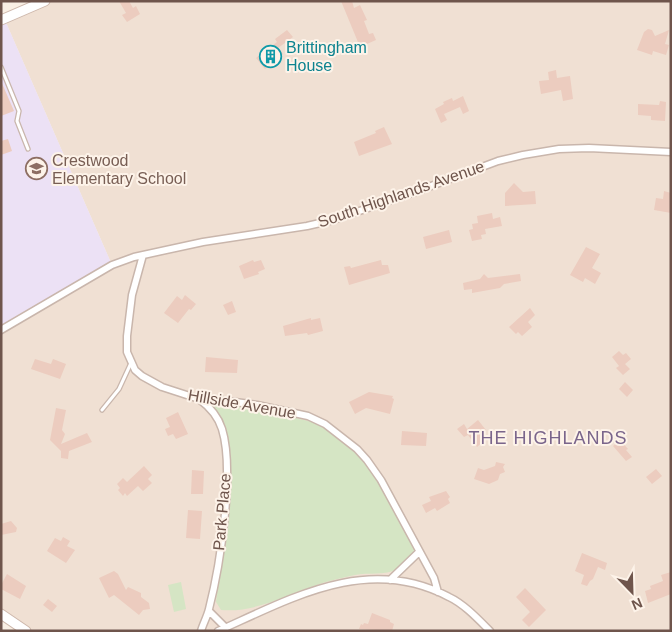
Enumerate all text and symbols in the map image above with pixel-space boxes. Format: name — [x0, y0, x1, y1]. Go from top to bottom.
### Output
place label: Brittingham House — [286, 39, 367, 74]
building icon: Brittingham House — [258, 44, 282, 68]
place label: Crestwood Elementary School — [52, 152, 186, 187]
school or university icon: Crestwood Elementary School — [24, 157, 48, 181]
street label: South Highlands Avenue — [316, 157, 487, 231]
street label: Hillside Avenue — [187, 386, 297, 422]
district label: THE HIGHLANDS — [468, 428, 628, 448]
street label: Park Place — [210, 473, 234, 551]
north arrow — [607, 567, 657, 617]
text: N — [629, 595, 645, 613]

